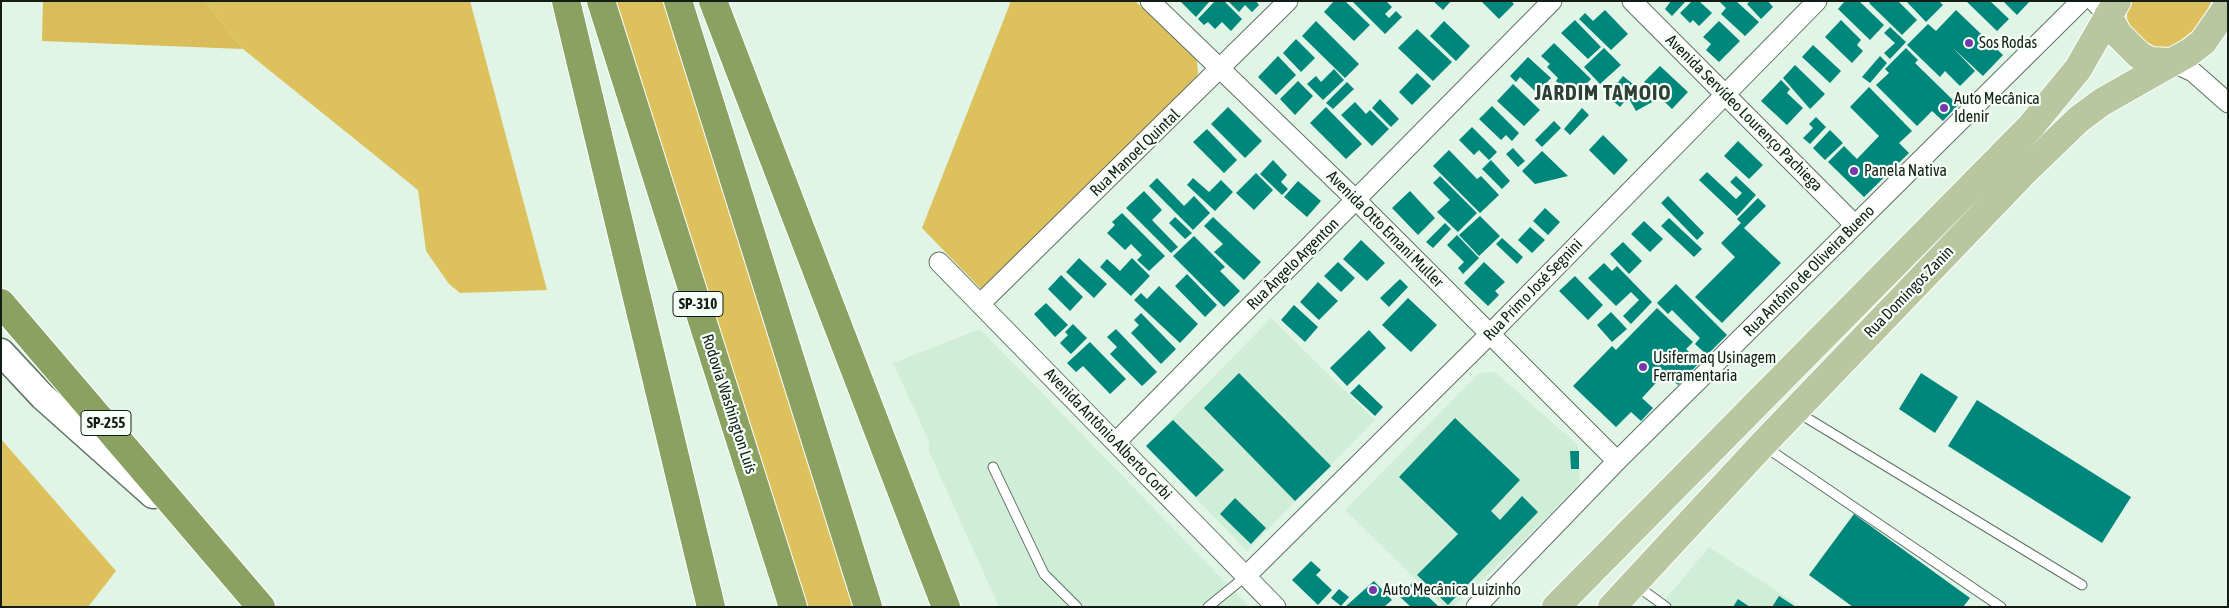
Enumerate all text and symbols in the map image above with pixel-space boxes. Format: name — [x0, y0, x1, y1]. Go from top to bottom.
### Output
street label: Avenida Servídeo Lourenço Pachiega — [1662, 31, 1826, 195]
place label: Sos Rodas — [1979, 33, 2037, 53]
marker: Sos Rodas — [1963, 37, 1975, 49]
district label: JARDIM TAMOIO — [1533, 80, 1673, 106]
place label: Auto Mecânica Idenir — [1954, 89, 2040, 127]
marker: Auto Mecânica Idenir — [1938, 102, 1950, 114]
street label: Rua Manoel Quintal — [1086, 105, 1184, 201]
place label: Panela Nativa — [1864, 161, 1947, 181]
marker: Panela Nativa — [1848, 165, 1860, 177]
street label: Avenida Otto Ernani Muller — [1323, 167, 1447, 291]
street label: Rua Antônio de Oliveira Bueno — [1739, 201, 1879, 341]
street label: Rua Ângelo Argenton — [1243, 214, 1343, 314]
street label: Rua Primo José Segnini — [1479, 235, 1587, 345]
street label: Rua Domingos Zanin — [1860, 242, 1958, 342]
road number: SP-310 — [673, 292, 723, 316]
street label: Rodovia Washington Luís — [697, 332, 761, 476]
place label: Usifermaq Usinagem Ferramentaria — [1653, 348, 1776, 386]
marker: Usifermaq Usinagem Ferramentaria — [1637, 361, 1649, 373]
street label: Avenida Antônio Alberto Corbi — [1040, 364, 1176, 504]
road number: SP-255 — [81, 410, 131, 436]
place label: Auto Mecânica Luizinho — [1383, 580, 1521, 600]
marker: Auto Mecânica Luizinho — [1367, 584, 1379, 596]

